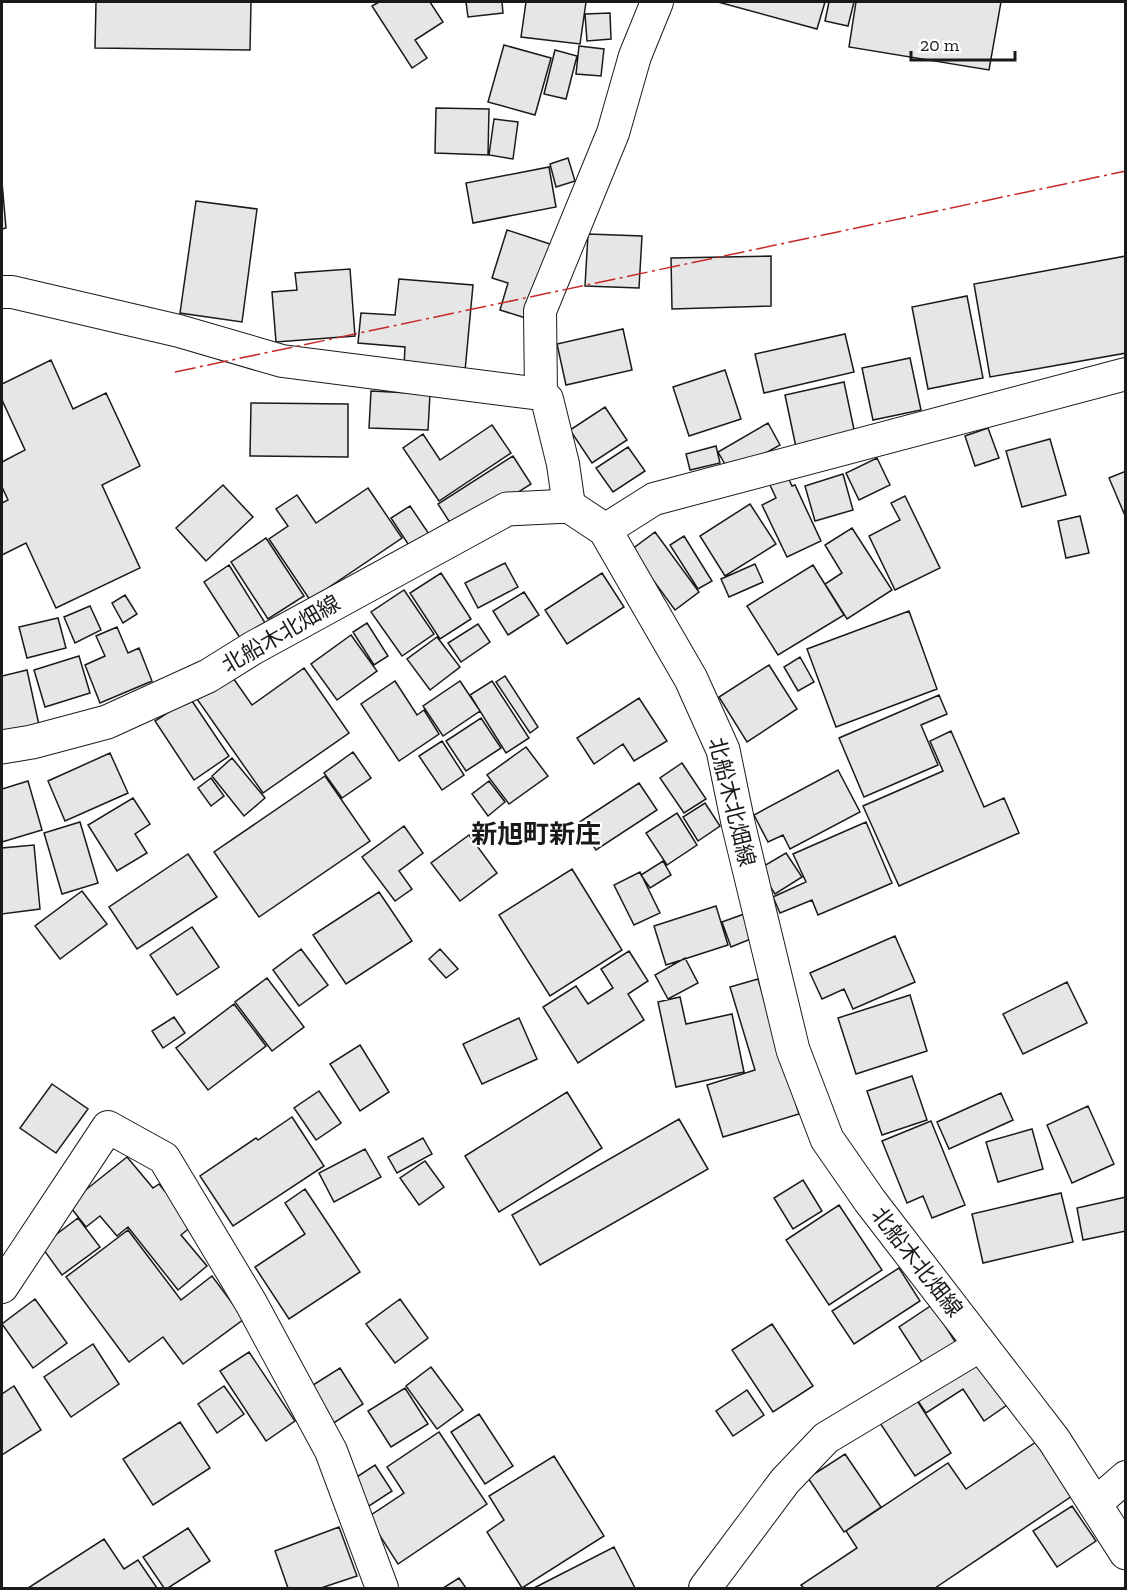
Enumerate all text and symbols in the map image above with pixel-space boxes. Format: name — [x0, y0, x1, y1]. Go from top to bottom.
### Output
scale bar — [911, 24, 1014, 62]
text: 20 m — [920, 34, 960, 56]
street label: 北船木北畑線 — [217, 589, 345, 679]
street label: 北船木北畑線 — [703, 735, 761, 869]
district label: 新旭町新庄 — [471, 818, 601, 850]
street label: 北船木北畑線 — [866, 1202, 968, 1322]

